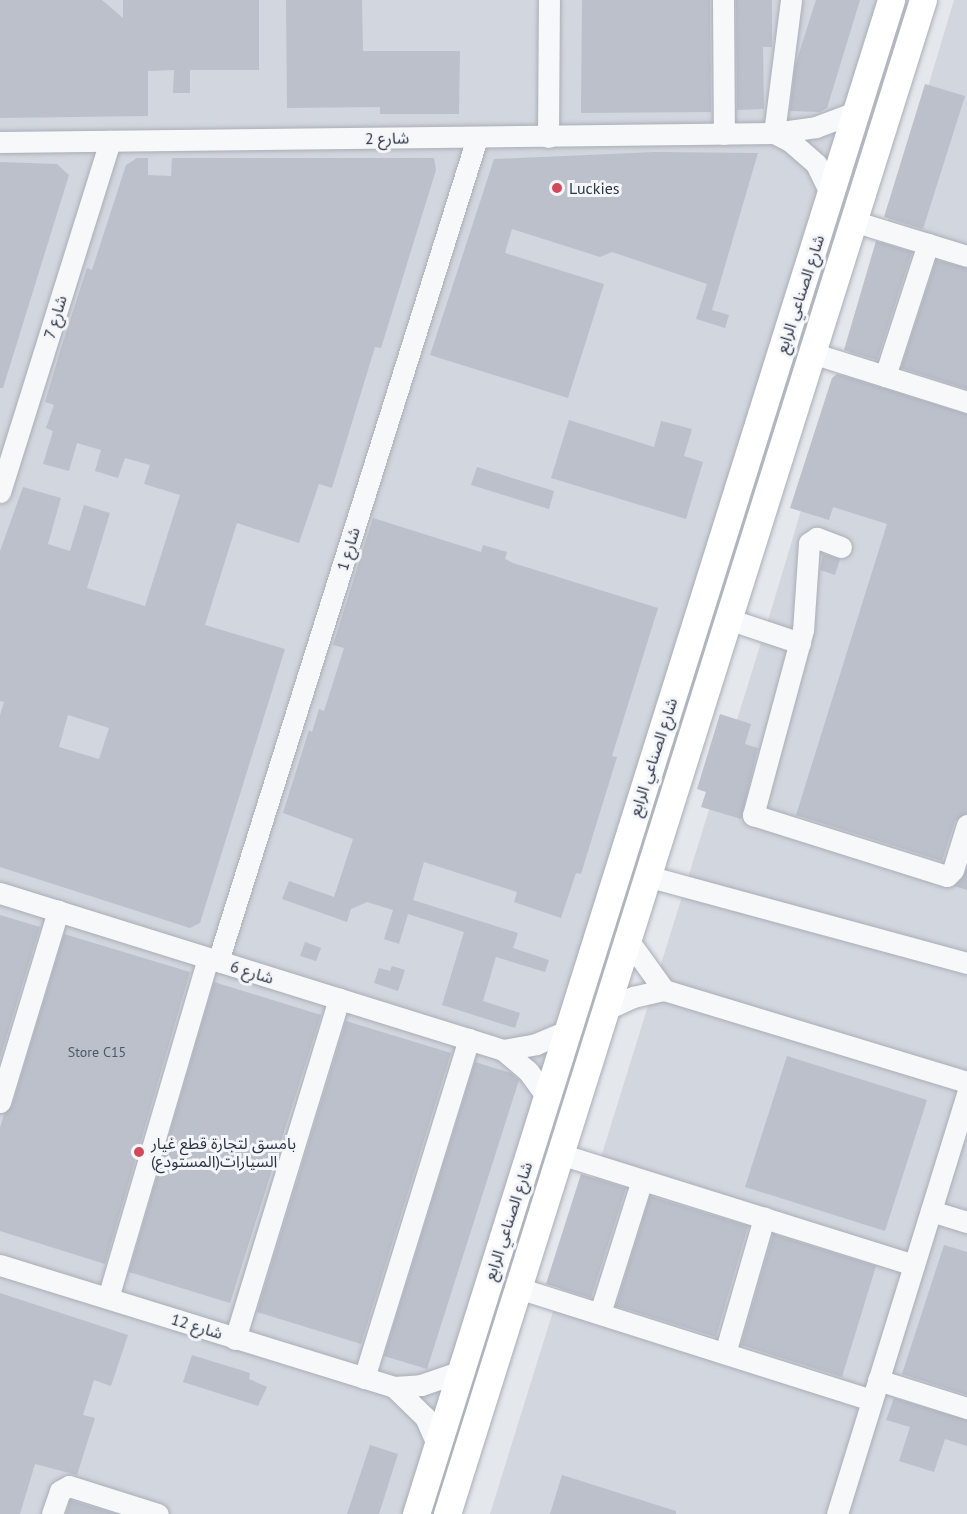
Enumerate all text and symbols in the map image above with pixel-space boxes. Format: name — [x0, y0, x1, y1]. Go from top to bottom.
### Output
street label: شارع 2 — [365, 128, 409, 148]
place label: Luckies — [569, 178, 620, 198]
marker: Luckies — [550, 181, 564, 195]
street label: شارع الصناعي الرابع — [772, 232, 828, 356]
street label: شارع 7 — [39, 293, 71, 341]
street label: شارع 1 — [332, 525, 364, 573]
street label: شارع الصناعي الرابع — [625, 695, 681, 819]
street label: شارع 6 — [228, 956, 276, 988]
house number: Store C15 — [68, 1044, 126, 1060]
place label: بامسق لتجارة قطع غيار السيارات(المستودع) — [151, 1133, 296, 1171]
marker: بامسق لتجارة قطع غيار السيارات(المستودع) — [132, 1145, 146, 1159]
street label: شارع الصناعي الرابع — [480, 1159, 536, 1283]
street label: شارع 12 — [169, 1309, 225, 1343]

